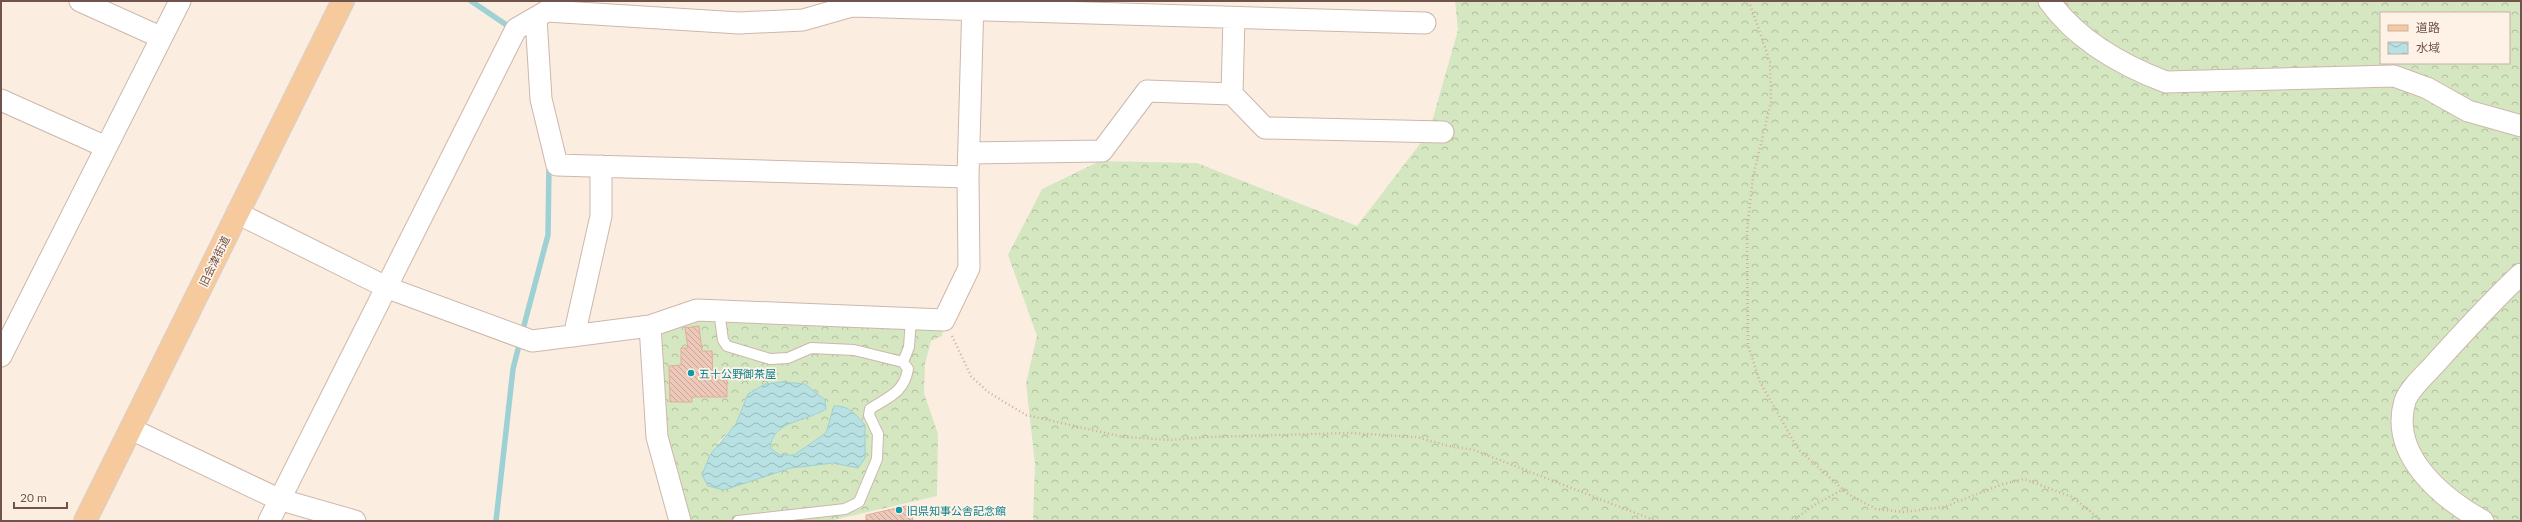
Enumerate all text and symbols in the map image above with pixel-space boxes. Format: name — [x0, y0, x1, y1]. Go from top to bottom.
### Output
legend — [2380, 12, 2510, 64]
text: 道路 — [2416, 20, 2440, 35]
text: 水域 — [2416, 40, 2440, 55]
street label: 旧会津街道 — [196, 233, 232, 289]
place label: 五十公野御茶屋 — [699, 367, 776, 380]
marker: 五十公野御茶屋 — [686, 368, 696, 378]
scale bar — [14, 484, 67, 510]
text: 20 m — [20, 490, 47, 505]
place label: 旧県知事公舎記念館 — [907, 504, 1006, 517]
marker: 旧県知事公舎記念館 — [894, 505, 904, 515]

